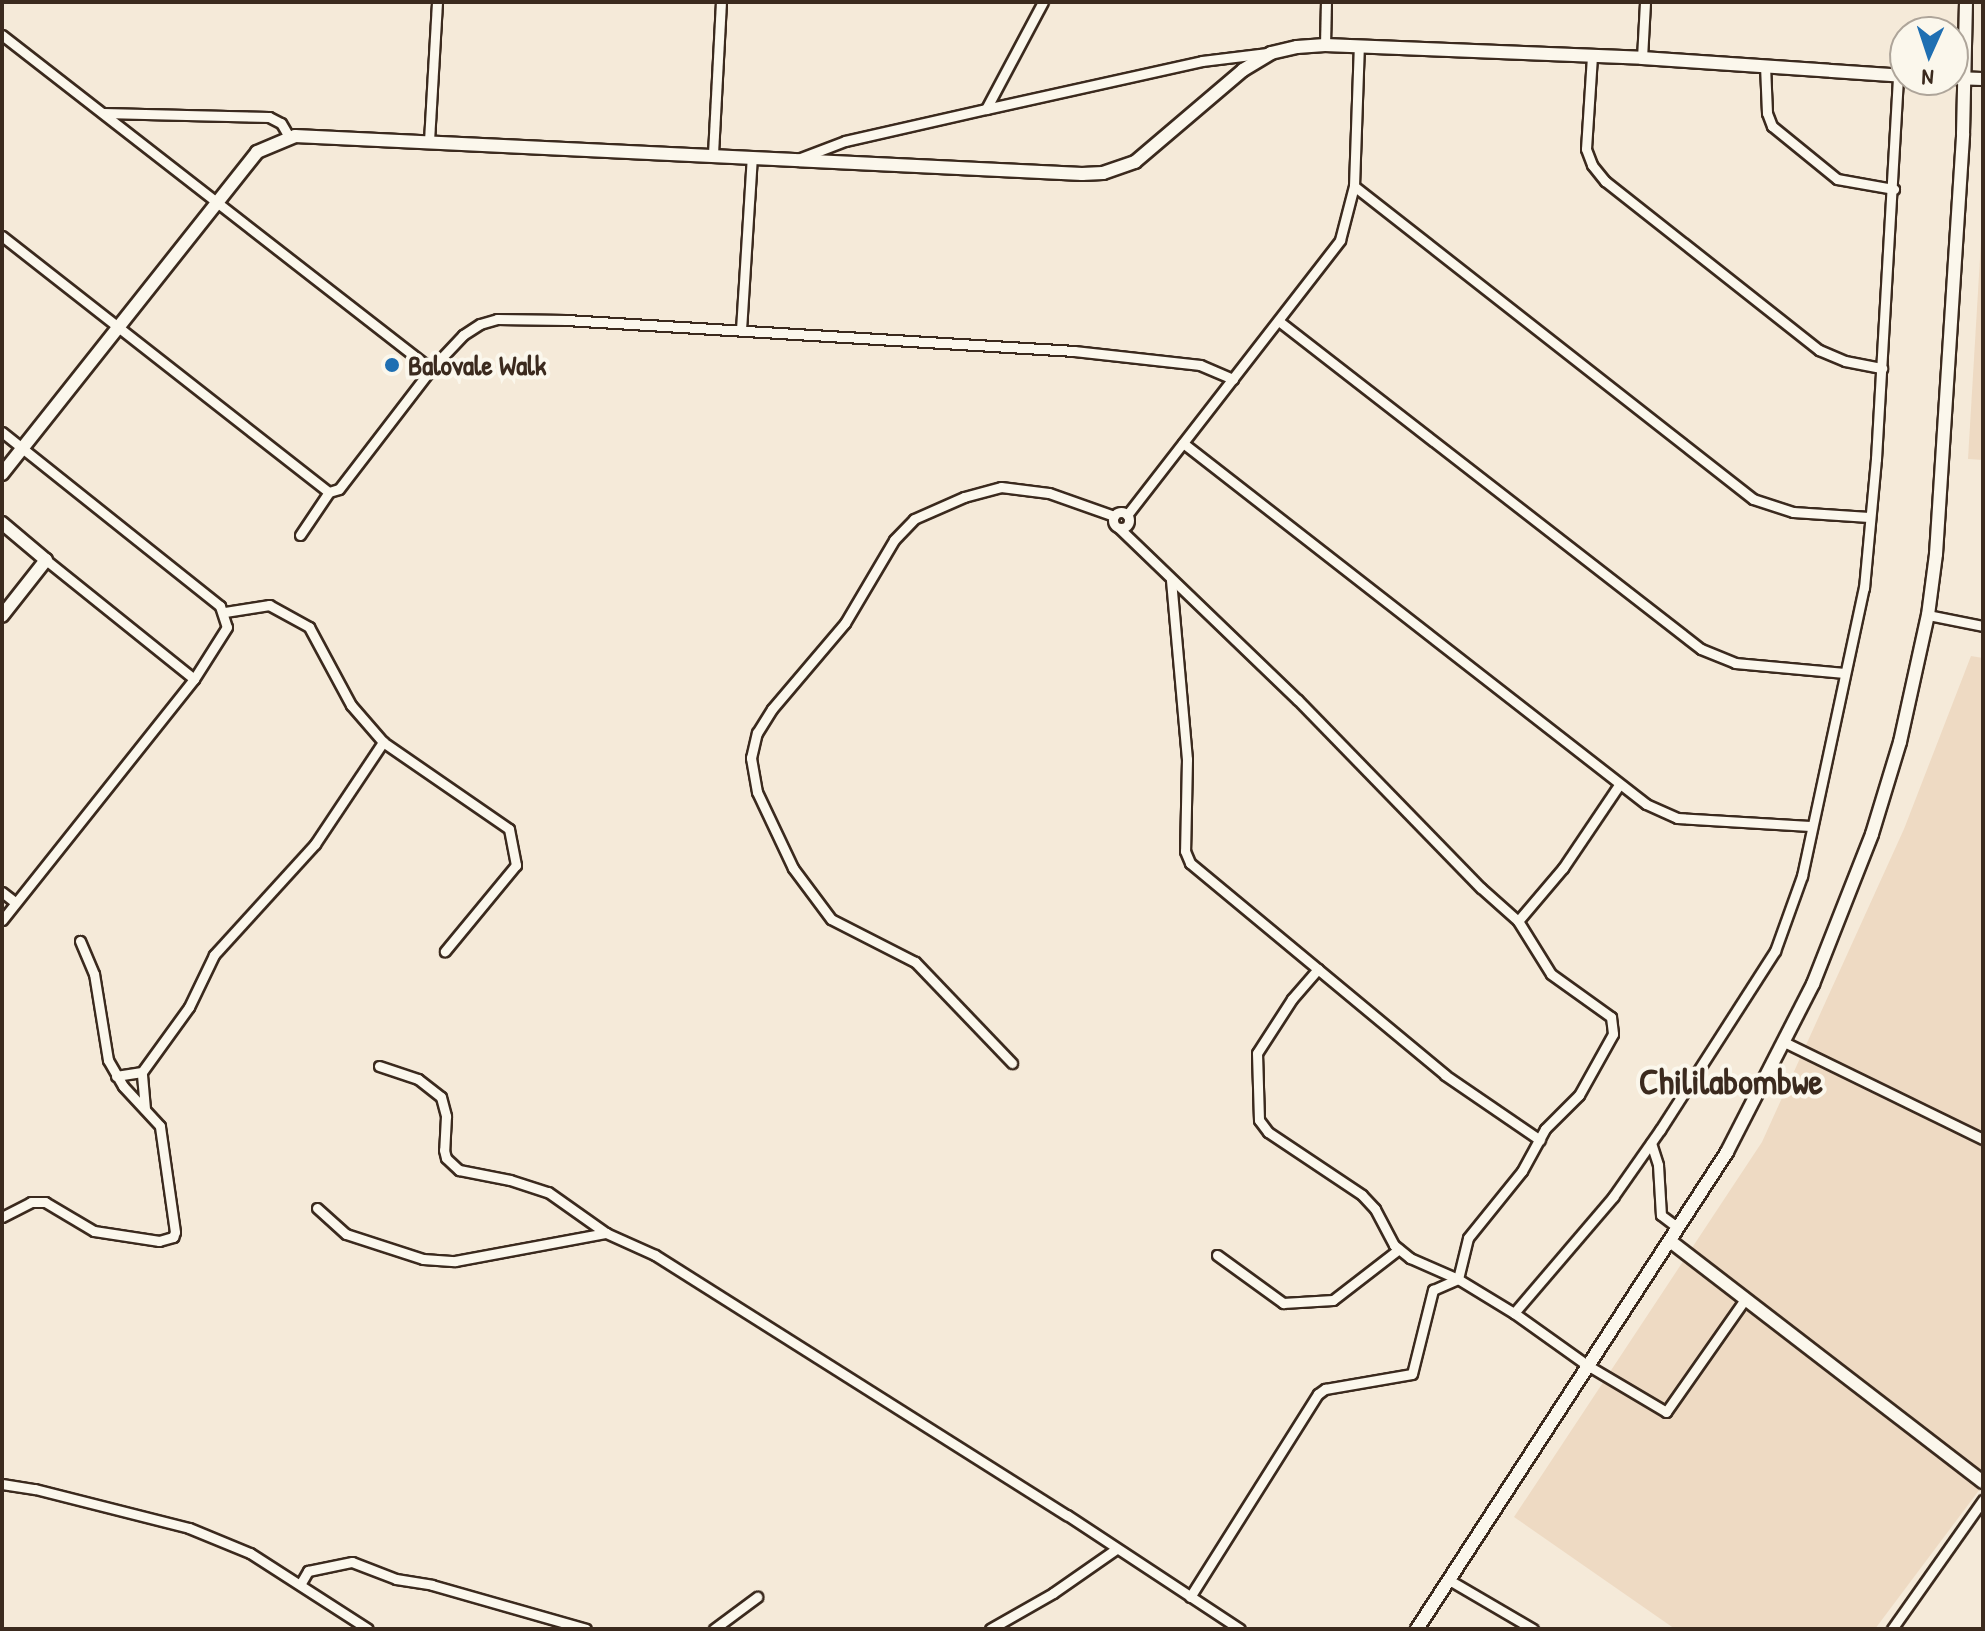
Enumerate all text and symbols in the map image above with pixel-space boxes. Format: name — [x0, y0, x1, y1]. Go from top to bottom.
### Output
north arrow — [1889, 16, 1969, 96]
text: N — [1921, 63, 1934, 93]
place label: Balovale Walk — [408, 348, 546, 382]
marker: Balovale Walk — [383, 356, 401, 374]
district label: Chililabombwe — [1639, 1059, 1823, 1103]

